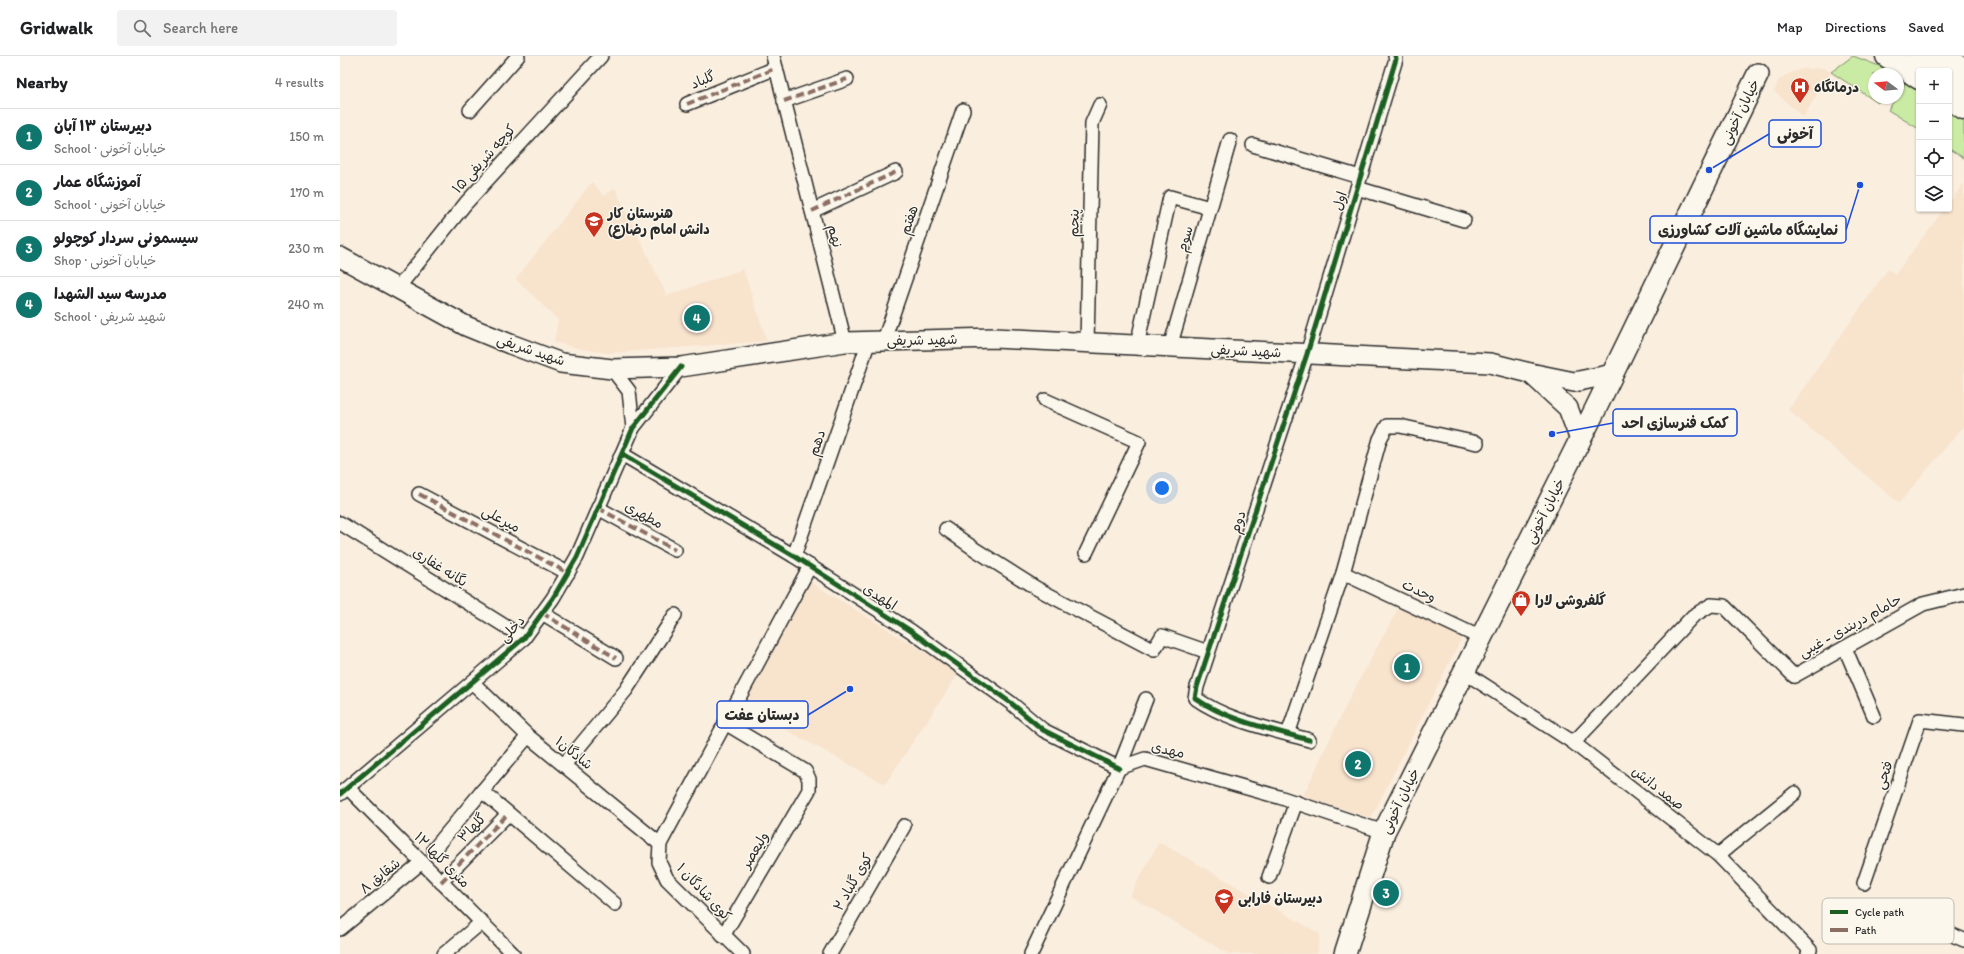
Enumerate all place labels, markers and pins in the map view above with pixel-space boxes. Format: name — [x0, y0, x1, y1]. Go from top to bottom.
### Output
hospital icon: درمانگاه — [1789, 76, 1811, 104]
place label: درمانگاه — [1814, 78, 1859, 96]
callout: آخونی — [1769, 120, 1821, 147]
place label: هنرستان کار دانش امام رضا(ع) — [606, 205, 710, 240]
school or university icon: هنرستان کار دانش امام رضا(ع) — [583, 210, 605, 238]
callout: نمایشگاه ماشین آلات کشاورزی — [1650, 216, 1846, 243]
pin: 4 — [684, 303, 710, 333]
callout: کمک فنرسازی احد — [1613, 409, 1737, 436]
shop icon: گلفروشی لارا — [1510, 589, 1532, 617]
place label: گلفروشی لارا — [1535, 591, 1607, 609]
pin: 1 — [1394, 652, 1420, 682]
callout: دبستان عفت — [717, 701, 808, 728]
pin: 2 — [1345, 749, 1371, 779]
pin: 3 — [1373, 878, 1399, 908]
school or university icon: دبیرستان فارابی — [1213, 887, 1235, 915]
place label: دبیرستان فارابی — [1238, 890, 1323, 907]

